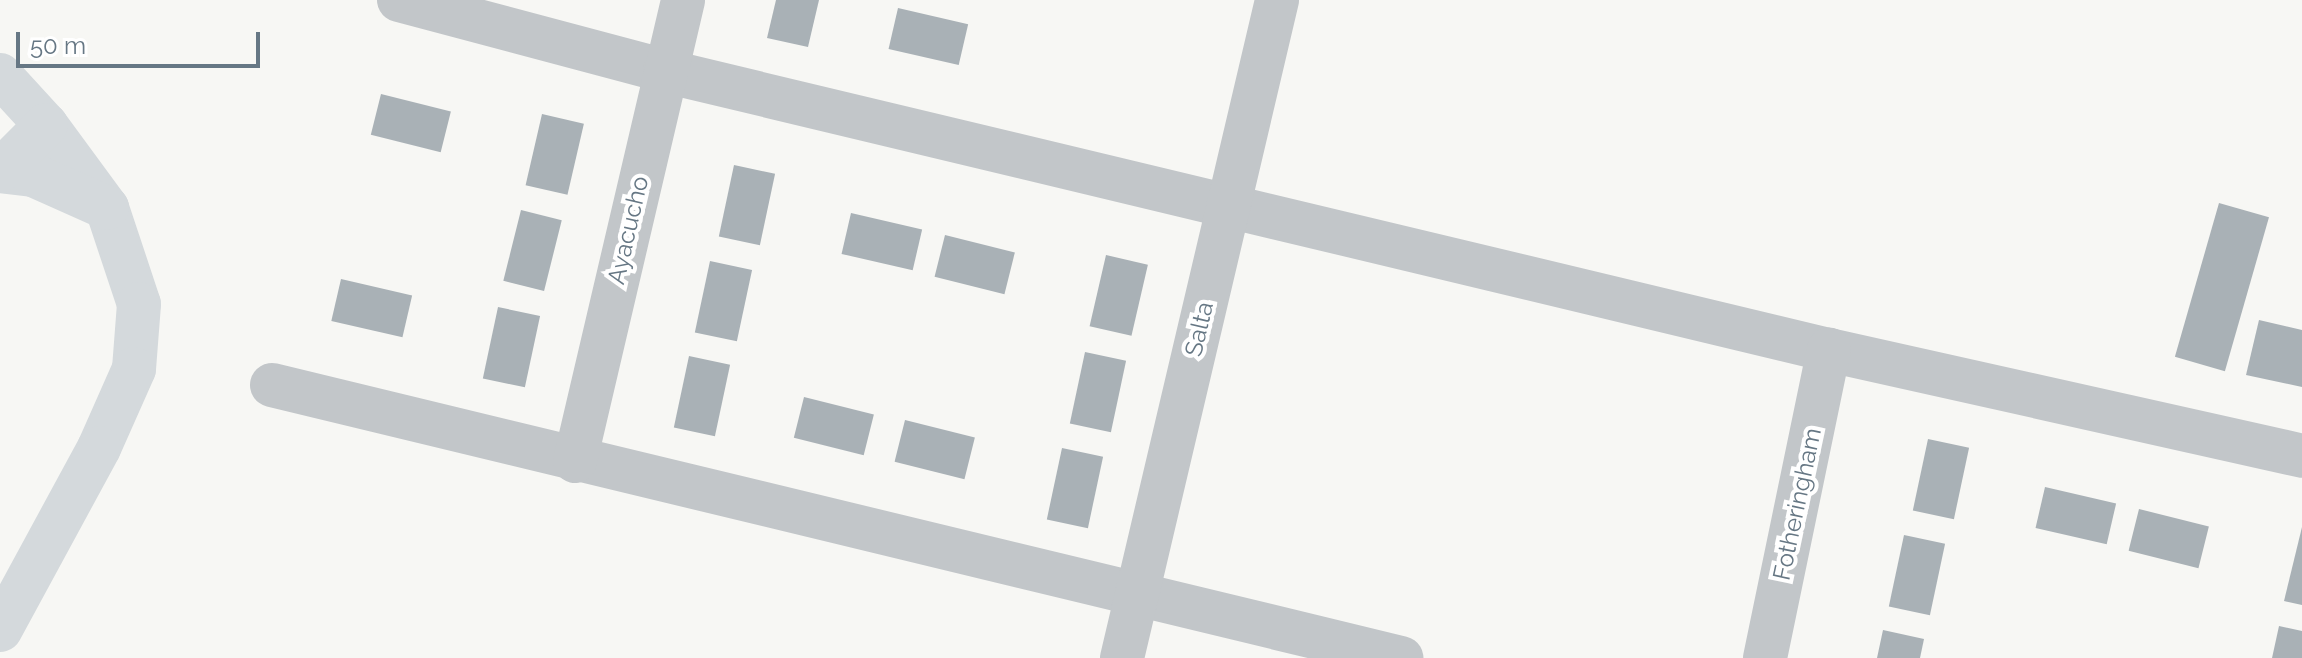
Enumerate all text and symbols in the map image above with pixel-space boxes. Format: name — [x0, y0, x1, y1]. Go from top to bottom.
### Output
scale bar — [20, 16, 264, 66]
text: 50 m — [30, 31, 86, 60]
street label: Ayacucho — [602, 173, 654, 287]
street label: Salta — [1179, 299, 1219, 359]
street label: Fotheringham — [1767, 425, 1827, 583]

